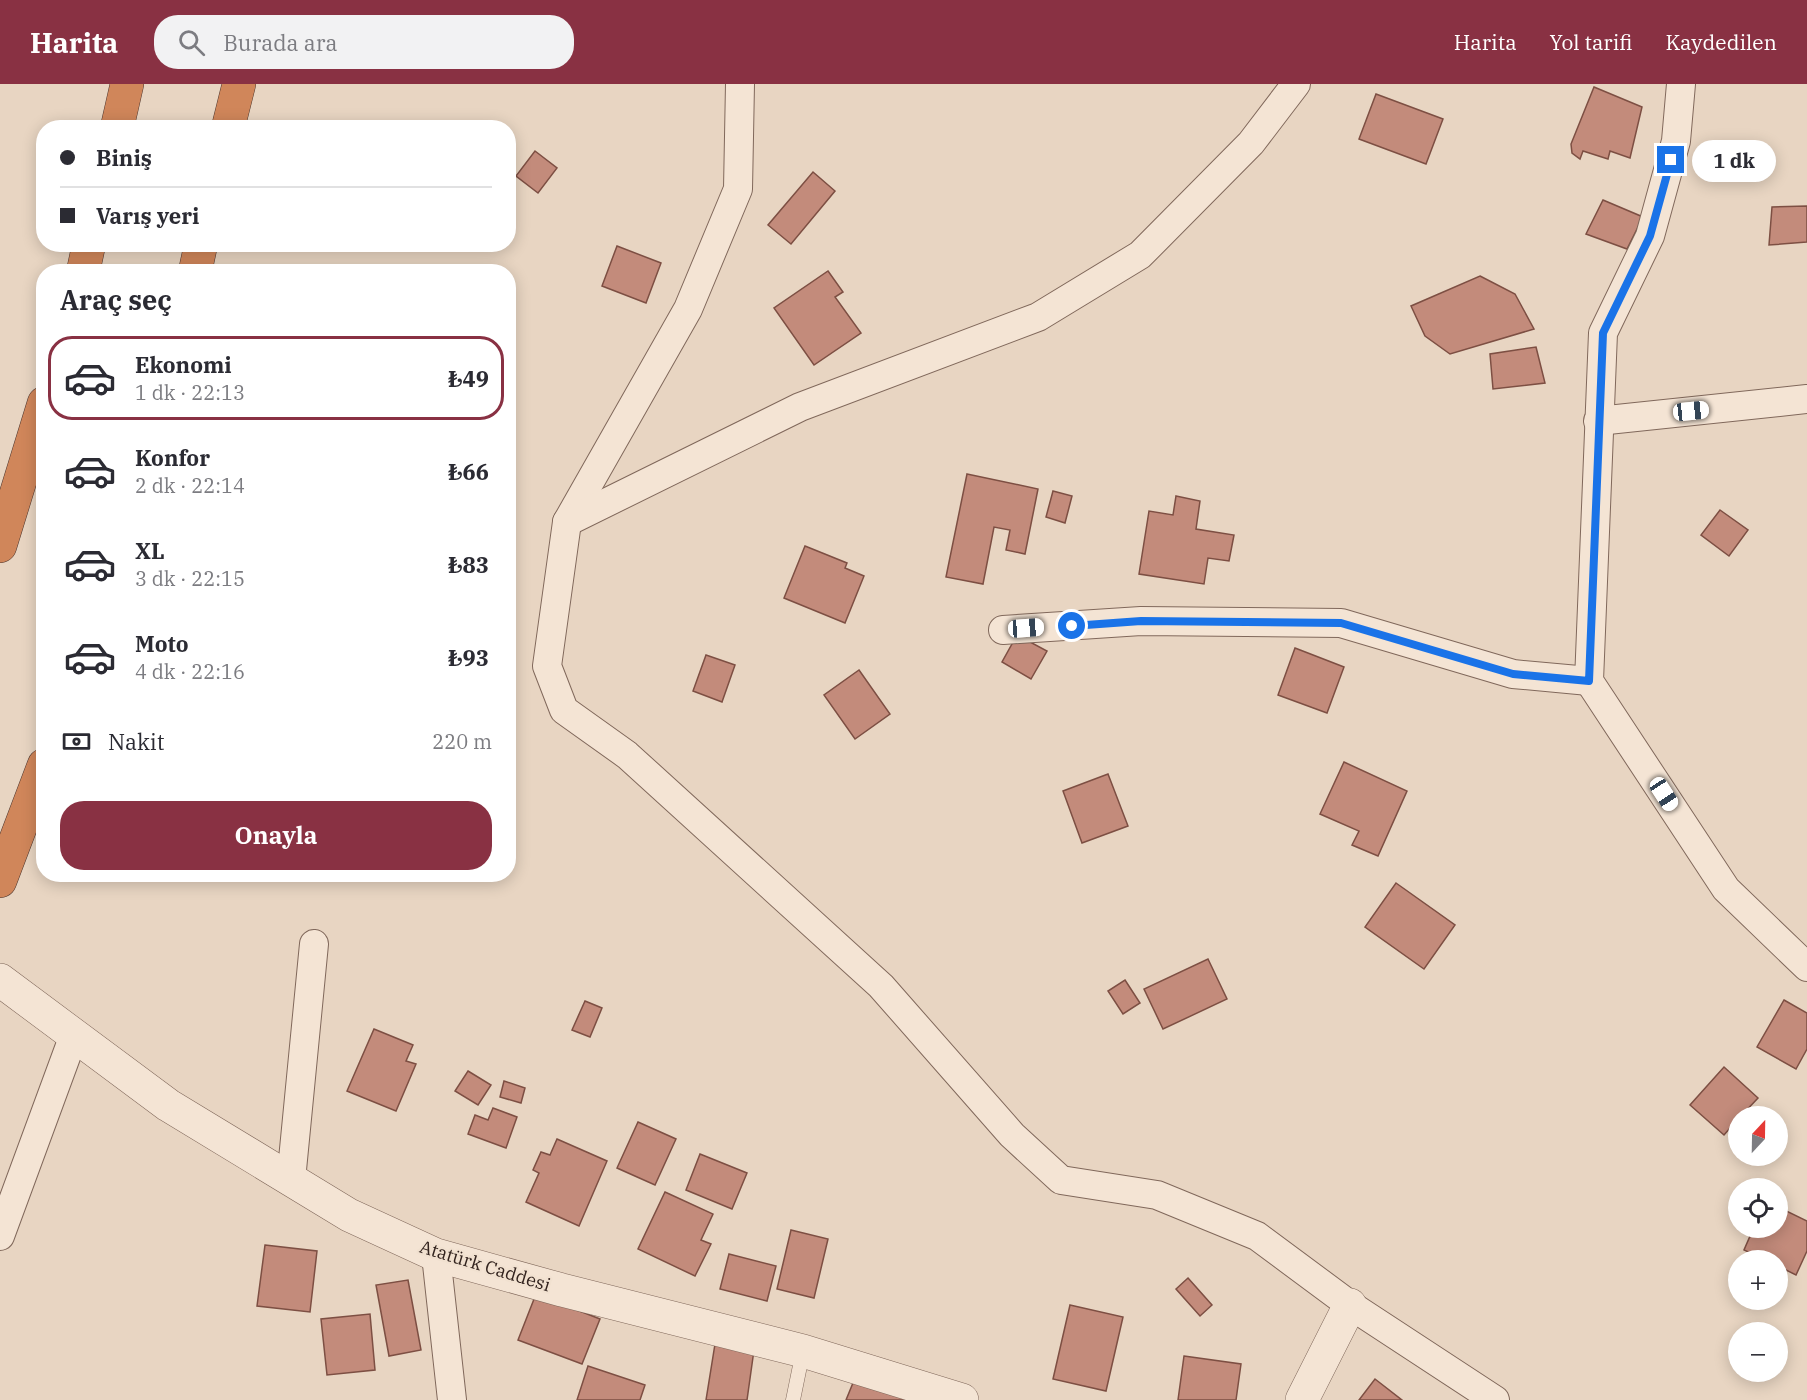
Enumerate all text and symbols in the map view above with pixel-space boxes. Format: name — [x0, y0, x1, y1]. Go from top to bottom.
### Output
search box — [154, 15, 574, 69]
text: Harita — [30, 24, 118, 61]
icon: search — [175, 26, 208, 59]
text: Burada ara — [223, 28, 338, 57]
text: Harita — [1454, 28, 1517, 56]
text: Yol tarifi — [1550, 28, 1633, 56]
text: Kaydedilen — [1666, 28, 1777, 56]
callout: 1 dk — [1692, 139, 1776, 181]
text: Biniş — [96, 143, 152, 172]
route end — [1657, 146, 1684, 173]
text: 1 dk — [1713, 147, 1755, 174]
text: Varış yeri — [96, 201, 199, 230]
text: Araç seç — [60, 282, 172, 317]
text: Ekonomi — [135, 350, 232, 379]
icon: car — [63, 351, 117, 405]
text: ₺49 — [448, 364, 489, 393]
text: 1 dk · 22:13 — [135, 379, 245, 406]
car — [1672, 400, 1710, 422]
text: Konfor — [135, 443, 210, 472]
icon: car — [63, 444, 117, 498]
text: ₺66 — [448, 457, 489, 486]
text: 2 dk · 22:14 — [135, 472, 245, 499]
text: XL — [135, 536, 165, 565]
icon: car — [63, 537, 117, 591]
text: ₺83 — [448, 550, 489, 579]
text: 3 dk · 22:15 — [135, 565, 245, 592]
route start — [1058, 612, 1085, 639]
car — [1007, 618, 1045, 638]
text: Moto — [135, 629, 189, 658]
icon: car — [63, 630, 117, 684]
text: ₺93 — [448, 643, 489, 672]
text: 4 dk · 22:16 — [135, 658, 245, 685]
icon: cash — [60, 725, 93, 758]
text: Nakit — [108, 727, 165, 756]
text: 220 m — [432, 728, 492, 755]
car — [1647, 774, 1681, 814]
button: Onayla — [60, 801, 492, 870]
north arrow — [1728, 1106, 1788, 1166]
map controls — [1728, 1106, 1788, 1382]
button: locate — [1728, 1178, 1788, 1238]
street label: Atatürk Caddesi — [417, 1235, 554, 1296]
button: + — [1728, 1250, 1788, 1310]
button: − — [1728, 1322, 1788, 1382]

